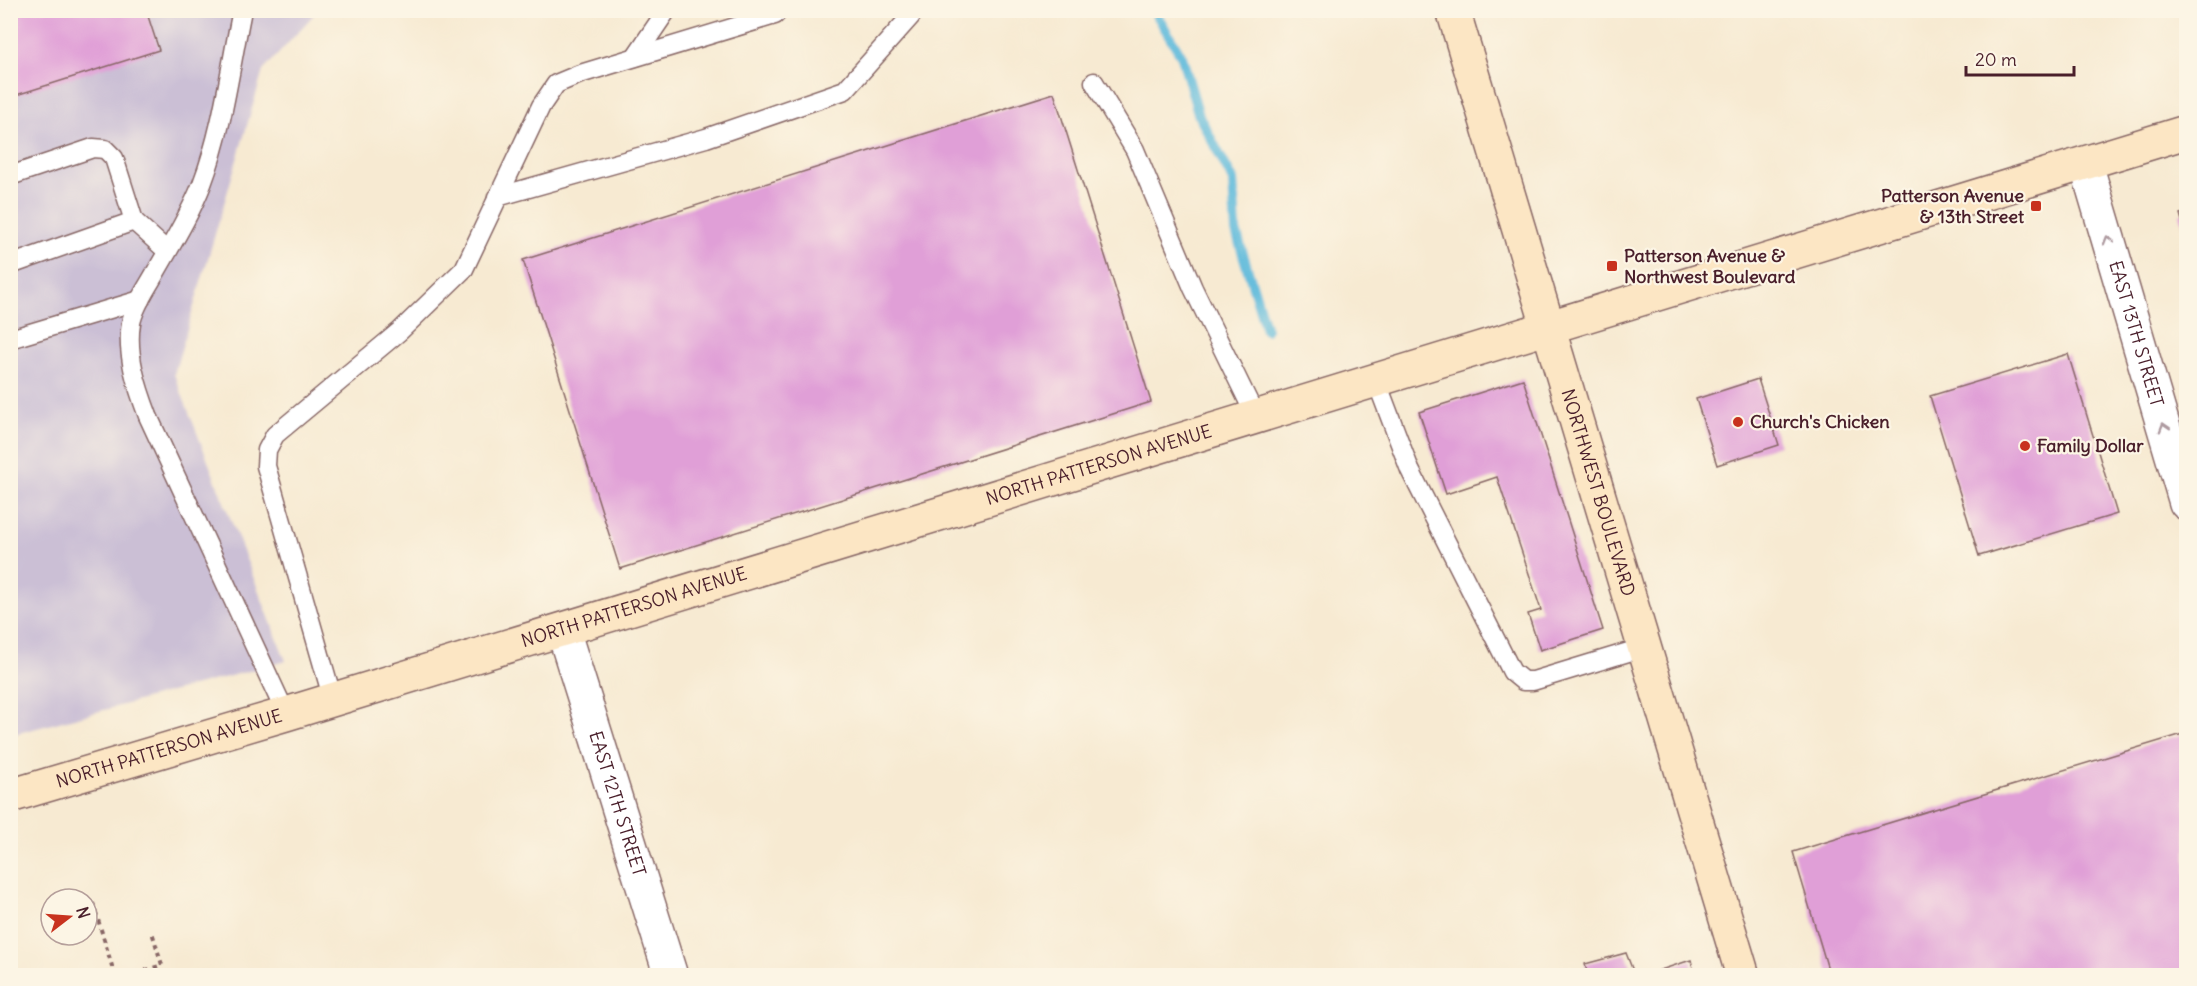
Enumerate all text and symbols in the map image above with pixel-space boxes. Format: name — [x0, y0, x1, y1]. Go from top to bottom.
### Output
scale bar — [1966, 39, 2074, 77]
text: 20 m — [1975, 48, 2017, 71]
place label: Patterson Avenue & 13th Street — [1881, 184, 2025, 228]
marker: Patterson Avenue & 13th Street — [2029, 199, 2043, 213]
one-way arrow — [2103, 235, 2116, 245]
place label: Patterson Avenue & Northwest Boulevard — [1624, 244, 1796, 288]
street label: EAST 13TH STREET — [2104, 258, 2169, 409]
marker: Patterson Avenue & Northwest Boulevard — [1605, 259, 1619, 273]
street label: NORTHWEST BOULEVARD — [1556, 386, 1640, 599]
place label: Church's Chicken — [1750, 410, 1890, 433]
marker: Church's Chicken — [1731, 415, 1745, 429]
street label: NORTH PATTERSON AVENUE — [983, 419, 1214, 510]
one-way arrow — [2159, 422, 2171, 433]
place label: Family Dollar — [2037, 434, 2144, 457]
marker: Family Dollar — [2018, 439, 2032, 453]
street label: NORTH PATTERSON AVENUE — [518, 561, 750, 652]
street label: NORTH PATTERSON AVENUE — [53, 704, 285, 793]
street label: EAST 12TH STREET — [584, 728, 651, 879]
north arrow — [39, 887, 99, 947]
text: N — [72, 904, 95, 921]

